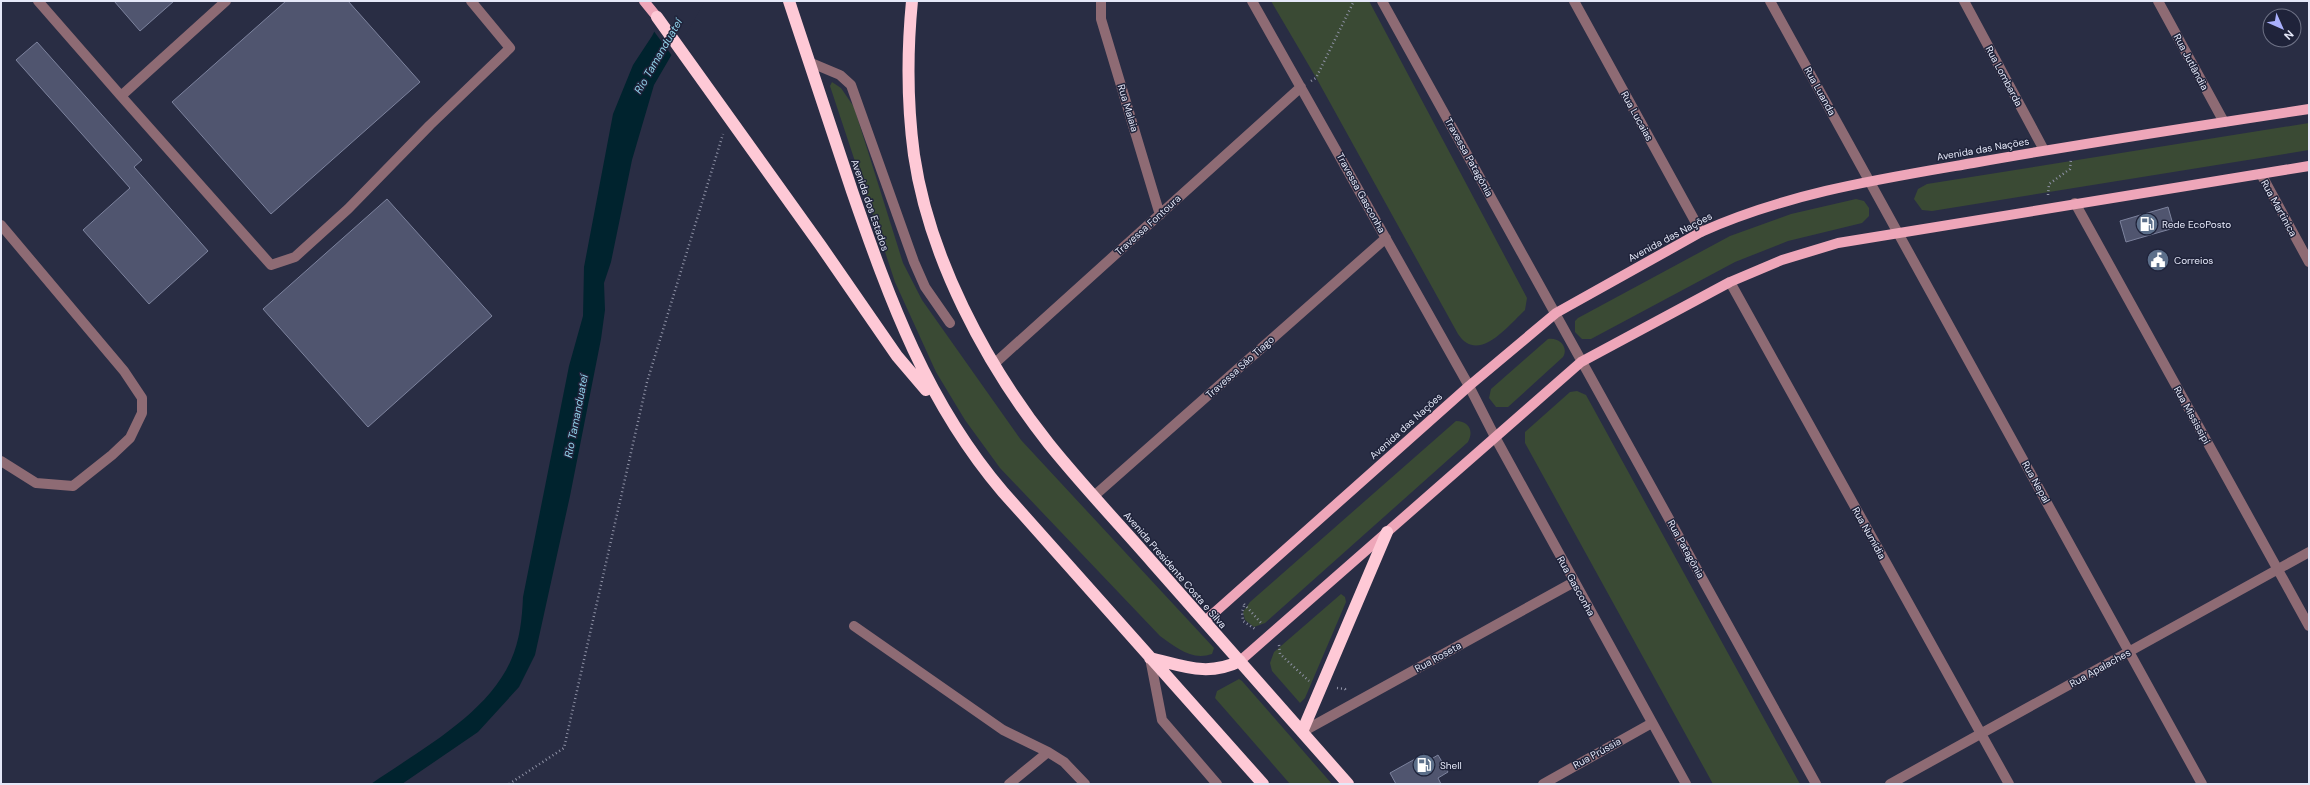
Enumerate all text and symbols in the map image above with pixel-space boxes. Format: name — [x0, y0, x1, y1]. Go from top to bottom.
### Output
north arrow — [2262, 8, 2302, 48]
water label: Rio Tamanduateí — [631, 15, 686, 96]
text: N — [2281, 27, 2297, 43]
street label: Rua Jutlândia — [2171, 32, 2211, 92]
street label: Rua Lombarda — [1983, 44, 2025, 108]
street label: Rua Luanda — [1801, 64, 1839, 118]
street label: Rua Malaia — [1115, 83, 1141, 133]
street label: Rua Lucaias — [1618, 89, 1656, 143]
street label: Travessa Patagônia — [1442, 115, 1496, 199]
street label: Avenida das Nações — [1936, 134, 2030, 164]
street label: Travessa Gasconha — [1334, 151, 1388, 235]
street label: Avenida dos Estados — [848, 157, 892, 253]
street label: Rua Martinica — [2258, 177, 2300, 239]
street label: Travessa Fontoura — [1112, 192, 1184, 258]
street label: Avenida das Nações — [1626, 209, 1714, 265]
fuel station icon: Rede EcoPosto — [2134, 211, 2160, 237]
place label: Rede EcoPosto — [2162, 218, 2231, 231]
public building icon: Correios — [2145, 247, 2171, 273]
place label: Correios — [2174, 254, 2213, 267]
street label: Travessa São Tiago — [1203, 333, 1277, 401]
water label: Rio Tamanduateí — [561, 372, 591, 459]
street label: Rua Mississipi — [2171, 384, 2213, 446]
street label: Avenida das Nações — [1367, 390, 1445, 462]
street label: Rua Nepal — [2019, 459, 2053, 505]
street label: Rua Numídia — [1849, 505, 1889, 561]
street label: Avenida Presidente Costa e Silva — [1121, 509, 1229, 631]
street label: Rua Patagônia — [1665, 517, 1707, 581]
street label: Rua Gasconha — [1554, 554, 1598, 618]
street label: Rua Roseta — [1412, 639, 1464, 675]
street label: Rua Apalaches — [2067, 646, 2133, 690]
street label: Rua Prússia — [1571, 734, 1623, 772]
fuel station icon: Shell — [1411, 752, 1437, 778]
place label: Shell — [1440, 759, 1462, 772]

